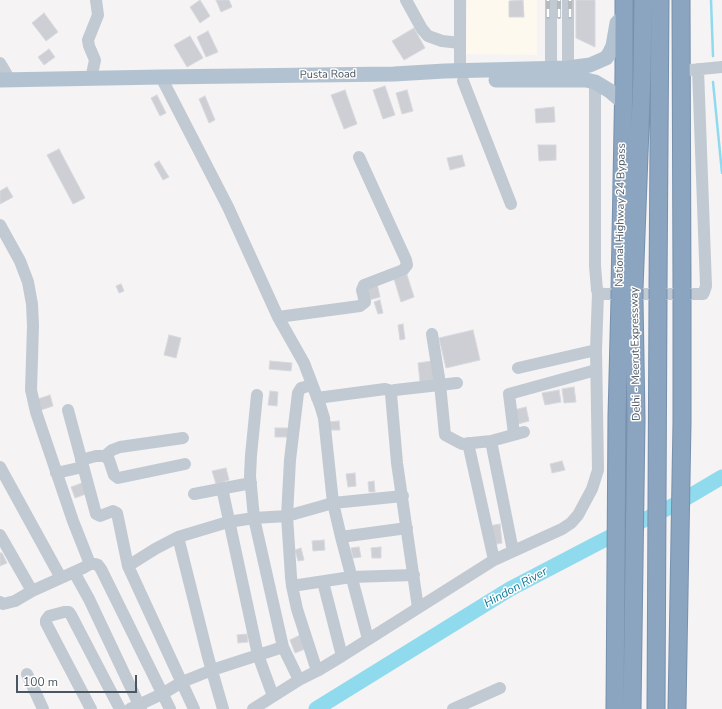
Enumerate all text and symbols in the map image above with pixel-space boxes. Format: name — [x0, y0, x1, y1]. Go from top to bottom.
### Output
street label: Pusta Road — [300, 68, 356, 82]
street label: National Highway 24 Bypass — [613, 143, 629, 287]
street label: Delhi - Meerut Expressway — [628, 287, 644, 421]
water label: Hindon River — [482, 565, 550, 611]
scale bar — [18, 667, 139, 693]
text: 100 m — [23, 674, 58, 690]

